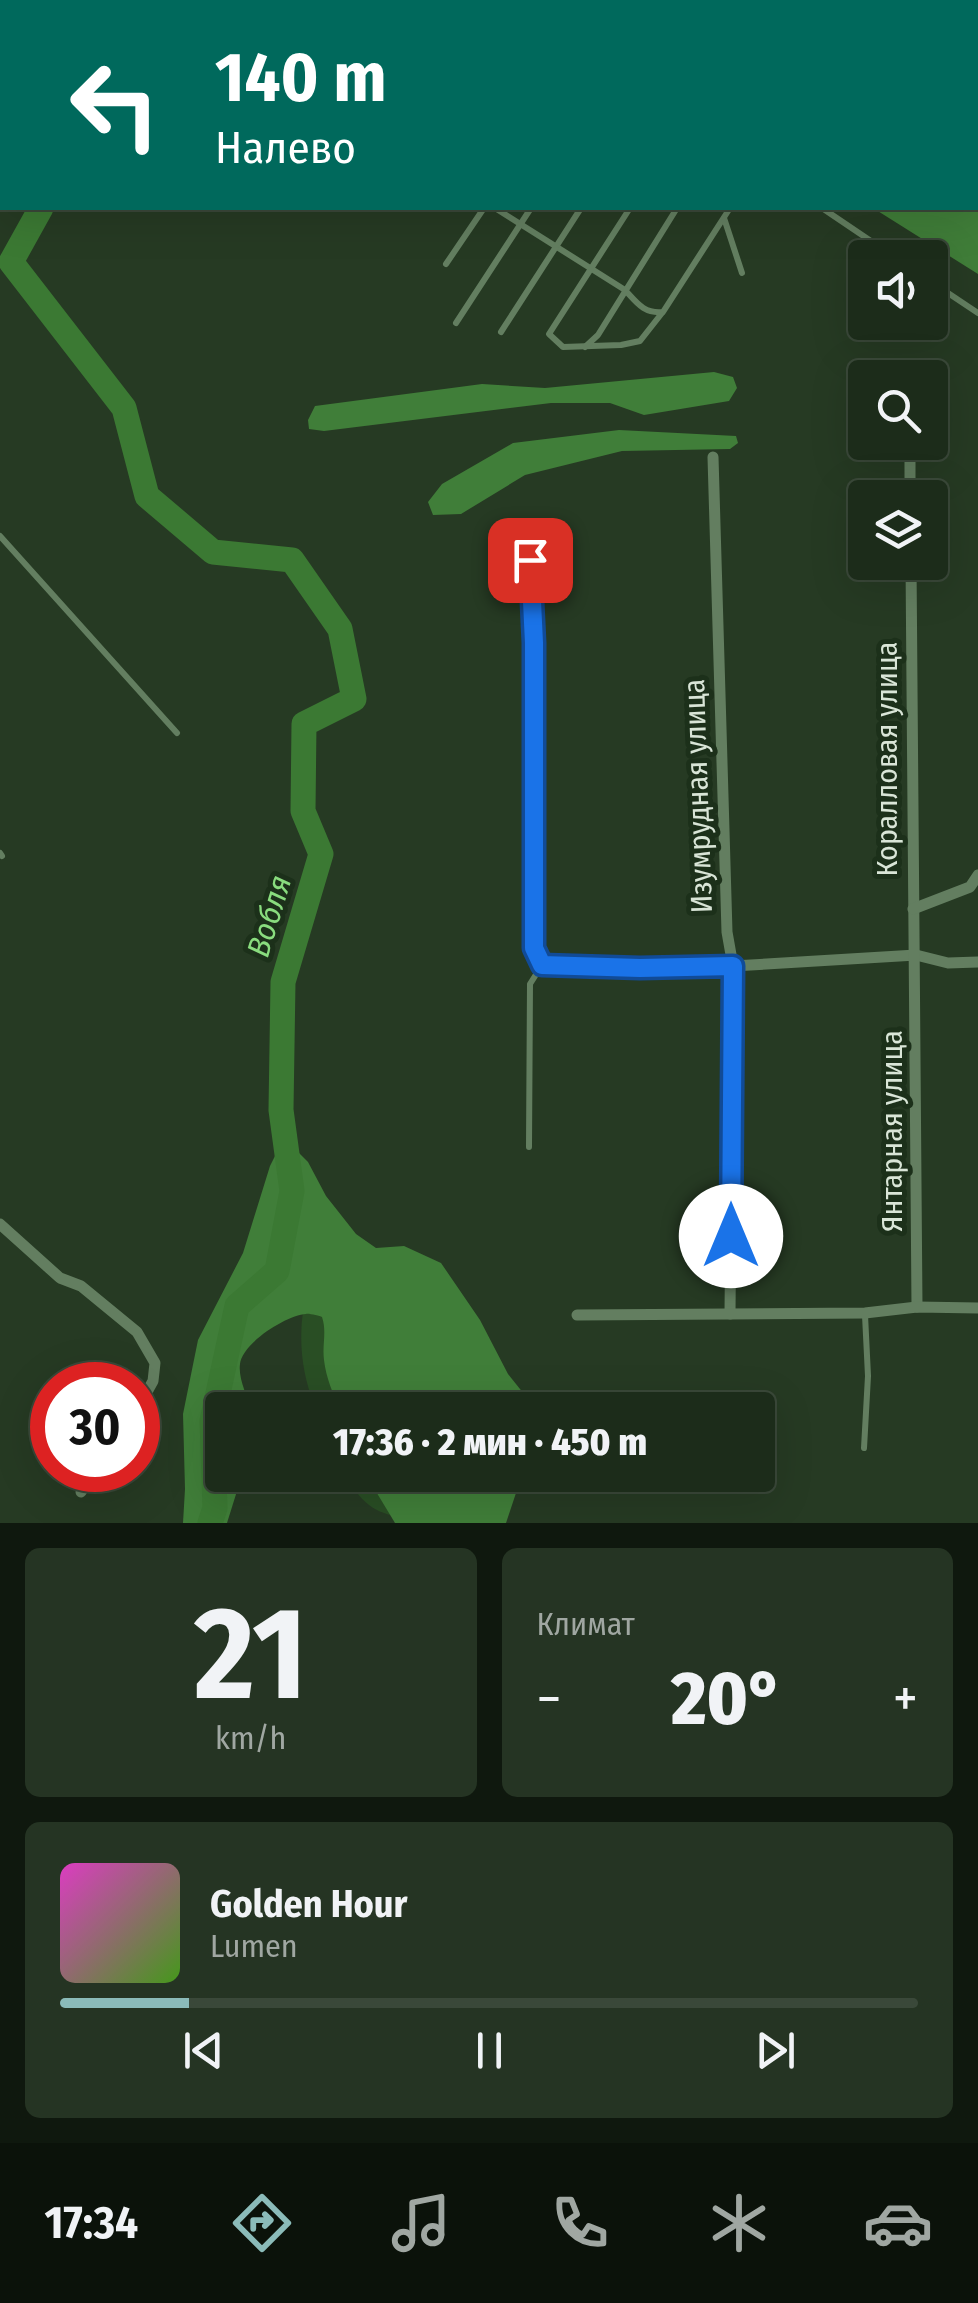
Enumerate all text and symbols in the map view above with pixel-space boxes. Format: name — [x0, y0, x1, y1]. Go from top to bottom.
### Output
text: 140 m — [215, 36, 387, 120]
icon: left — [50, 40, 180, 170]
text: Налево — [215, 121, 356, 175]
map controls — [848, 240, 948, 580]
button: sound — [848, 240, 948, 340]
button: search — [848, 360, 948, 460]
button: layers — [848, 480, 948, 580]
pin — [488, 518, 573, 603]
icon: arrive — [503, 533, 558, 588]
street label: Коралловая улица — [869, 642, 905, 876]
street label: Изумрудная улица — [676, 678, 720, 914]
water label: Вобля — [239, 871, 299, 961]
street label: Янтарная улица — [874, 1030, 910, 1232]
position arrow — [679, 1184, 783, 1288]
speed limit sign: 30 — [30, 1362, 160, 1492]
text: 17:36 · 2 мин · 450 m — [333, 1419, 647, 1465]
text: 21 — [194, 1576, 307, 1732]
text: Климат — [537, 1605, 635, 1643]
text: 20° — [671, 1654, 783, 1744]
text: − — [537, 1666, 561, 1732]
text: + — [893, 1666, 918, 1732]
text: km/h — [215, 1719, 286, 1757]
text: Golden Hour — [210, 1881, 408, 1927]
text: Lumen — [210, 1927, 298, 1965]
icon: previous — [176, 2023, 231, 2078]
icon: pause — [462, 2023, 517, 2078]
icon: next — [748, 2023, 803, 2078]
icon: directions — [227, 2188, 297, 2258]
icon: music — [386, 2188, 456, 2258]
icon: phone — [545, 2188, 615, 2258]
icon: climate — [704, 2188, 774, 2258]
icon: car — [863, 2188, 933, 2258]
text: 17:34 — [45, 2196, 138, 2250]

